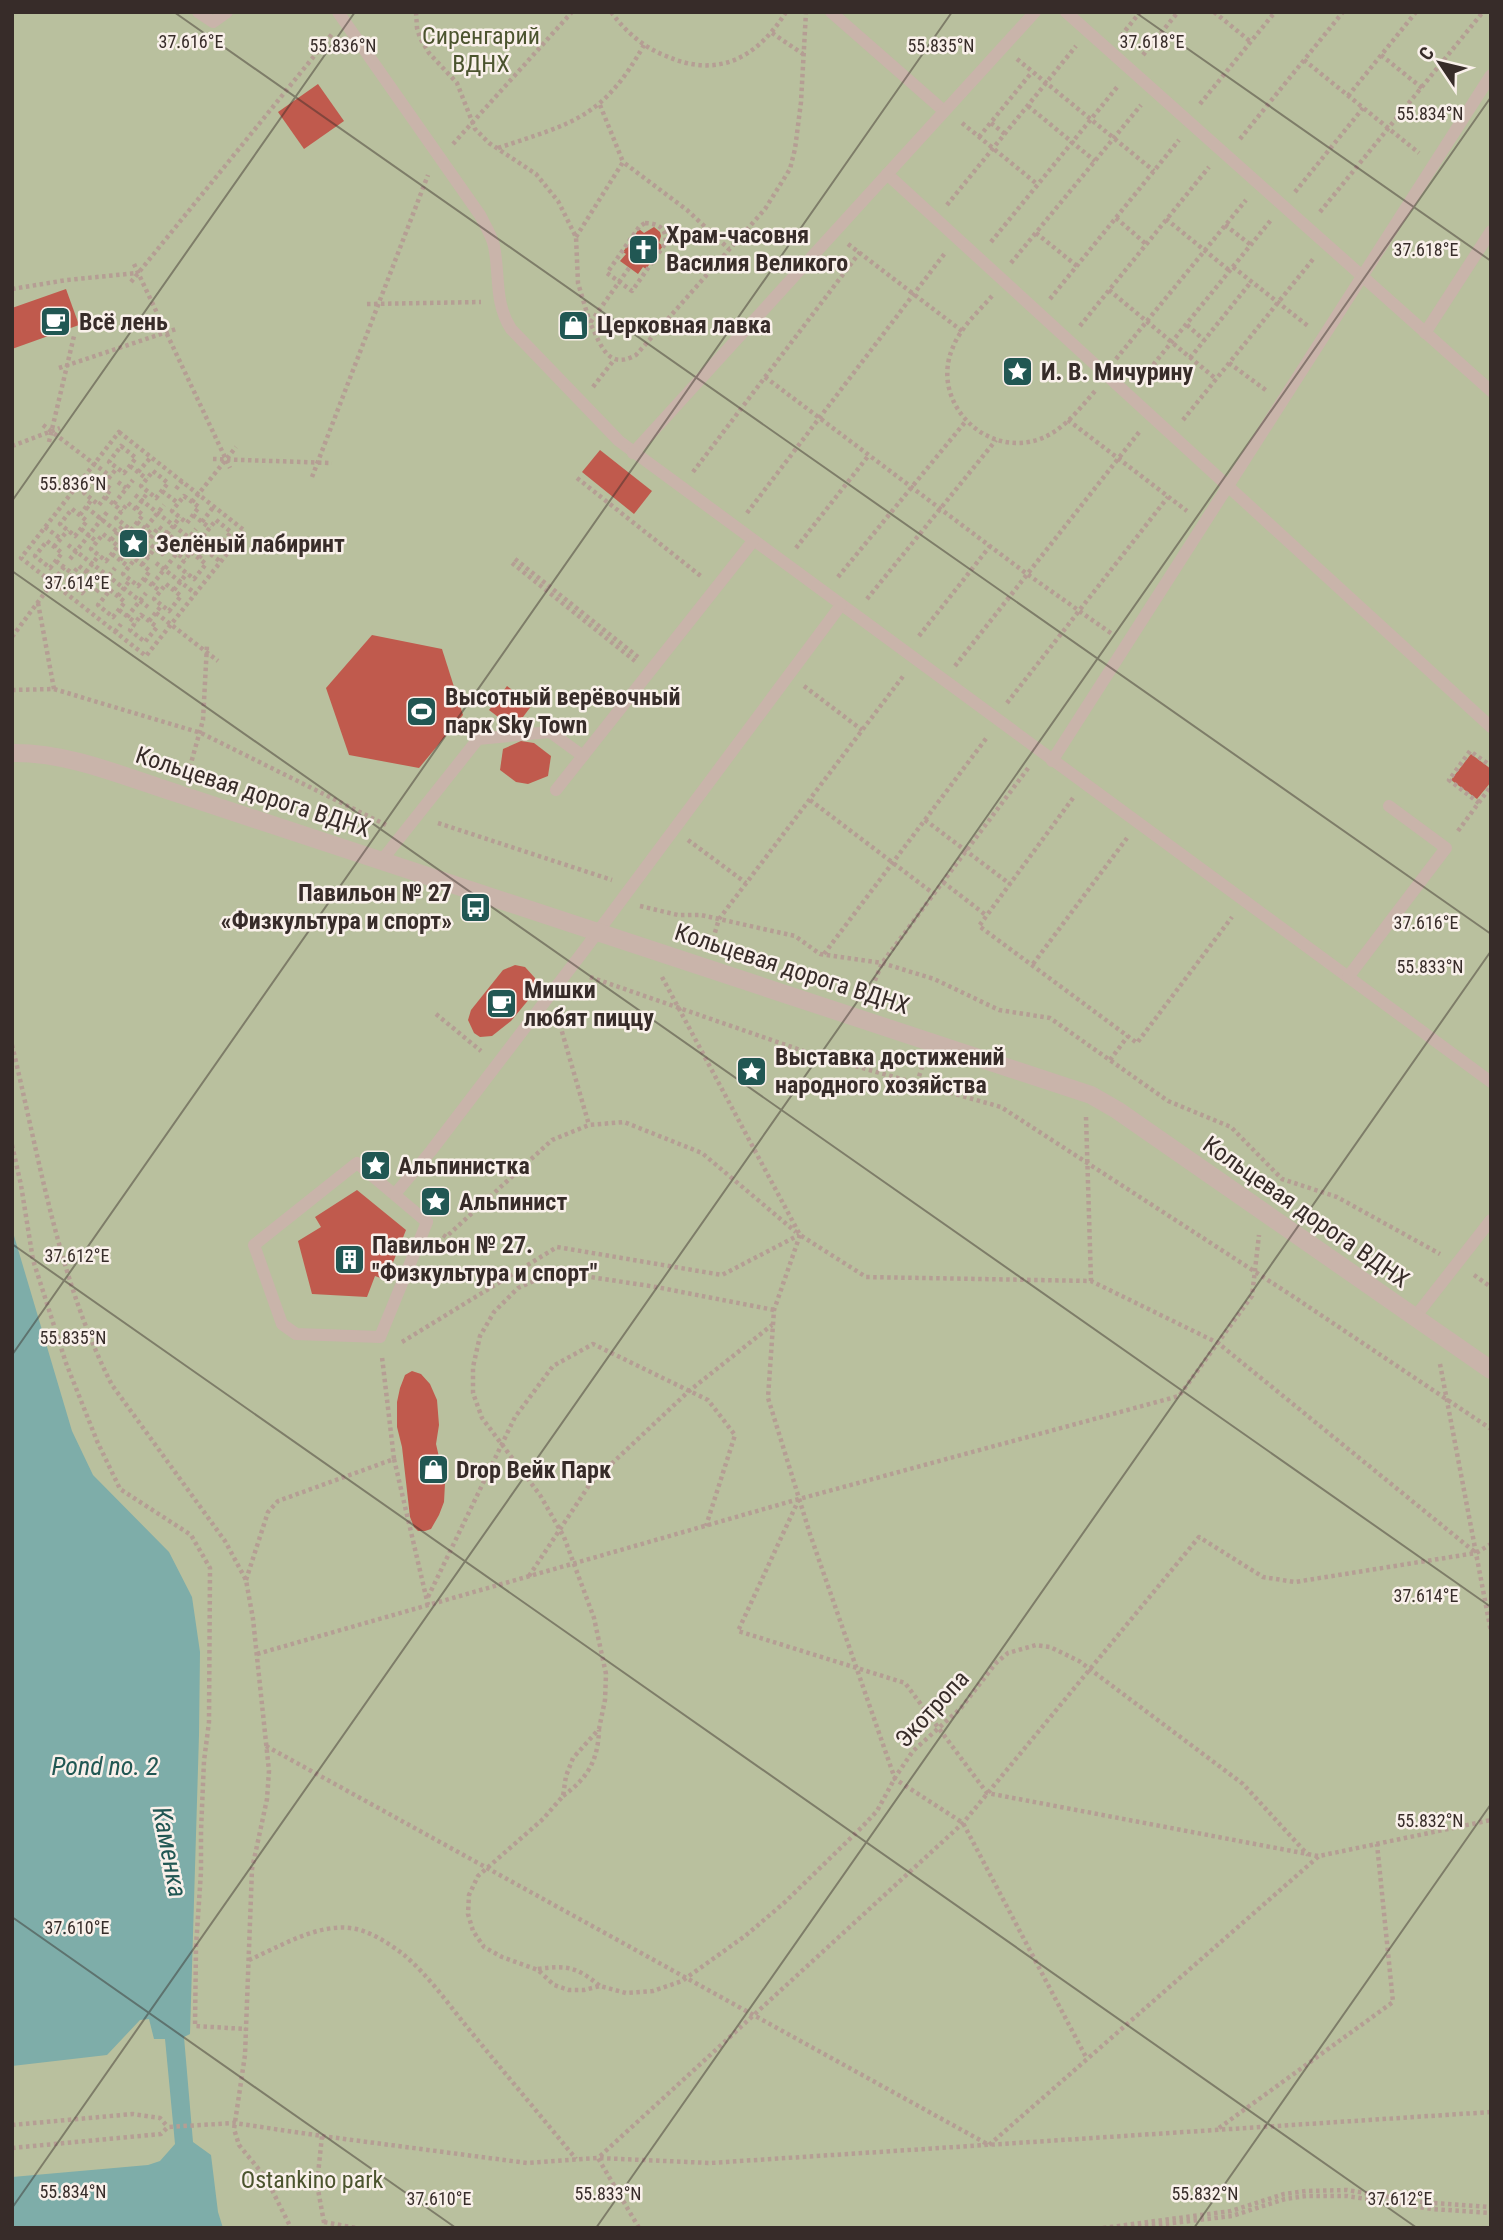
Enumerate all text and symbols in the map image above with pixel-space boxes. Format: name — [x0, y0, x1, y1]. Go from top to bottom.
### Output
park label: Сиренгарий ВДНХ — [422, 22, 540, 78]
north arrow — [1405, 28, 1475, 98]
text: 37.616°E — [159, 31, 223, 52]
text: 37.618°E — [1120, 31, 1184, 52]
text: 55.836°N — [309, 35, 377, 56]
text: 55.835°N — [907, 35, 975, 56]
text: С — [1414, 42, 1439, 65]
text: 55.834°N — [1396, 103, 1464, 124]
place label: Храм-часовня Василия Великого — [666, 221, 848, 277]
church icon: Храм-часовня Василия Великого — [626, 232, 660, 266]
text: 37.618°E — [1394, 239, 1458, 260]
cafe icon: Всё лень — [39, 305, 73, 339]
place label: Всё лень — [79, 308, 168, 336]
shop icon: Церковная лавка — [557, 308, 591, 342]
place label: Церковная лавка — [597, 311, 771, 339]
place icon: И. В. Мичурину — [1001, 355, 1035, 389]
place label: И. В. Мичурину — [1041, 358, 1194, 386]
text: 55.836°N — [39, 473, 107, 494]
place icon: Зелёный лабиринт — [116, 527, 150, 561]
place label: Зелёный лабиринт — [156, 530, 345, 558]
text: 37.614°E — [45, 572, 109, 593]
place label: Высотный верёвочный парк Sky Town — [445, 683, 681, 739]
sports icon: Высотный верёвочный парк Sky Town — [405, 694, 439, 728]
street label: Кольцевая дорога ВДНХ — [132, 741, 374, 843]
place label: Павильон № 27 «Физкультура и спорт» — [221, 879, 452, 935]
bus stop icon: Павильон № 27 «Физкультура и спорт» — [458, 890, 492, 924]
text: 37.616°E — [1394, 912, 1458, 933]
street label: Кольцевая дорога ВДНХ — [671, 918, 913, 1020]
text: 55.833°N — [1396, 956, 1464, 977]
place label: Мишки любят пиццу — [524, 976, 654, 1032]
cafe icon: Мишки любят пиццу — [484, 987, 518, 1021]
place label: Выставка достижений народного хозяйства — [775, 1043, 1005, 1099]
place icon: Выставка достижений народного хозяйства — [735, 1054, 769, 1088]
street label: Кольцевая дорога ВДНХ — [1198, 1130, 1414, 1294]
place icon: Альпинистка — [358, 1149, 392, 1183]
place label: Альпинистка — [398, 1152, 530, 1180]
place icon: Альпинист — [419, 1185, 453, 1219]
place label: Альпинист — [459, 1188, 567, 1216]
place label: Павильон № 27. "Физкультура и спорт" — [372, 1231, 597, 1287]
building icon: Павильон № 27. "Физкультура и спорт" — [332, 1242, 366, 1276]
text: 37.612°E — [45, 1245, 109, 1266]
text: 55.835°N — [39, 1327, 107, 1348]
shop icon: Drop Вейк Парк — [416, 1453, 450, 1487]
place label: Drop Вейк Парк — [456, 1456, 611, 1484]
text: 37.614°E — [1394, 1585, 1458, 1606]
street label: Экотропа — [889, 1665, 975, 1753]
water label: Pond no. 2 — [51, 1751, 159, 1781]
water label: Каменка — [147, 1804, 193, 1900]
text: 55.832°N — [1396, 1810, 1464, 1831]
text: 37.610°E — [45, 1917, 109, 1938]
park label: Ostankino park — [241, 2166, 383, 2194]
text: 55.834°N — [39, 2181, 107, 2202]
text: 55.833°N — [574, 2183, 642, 2204]
text: 55.832°N — [1171, 2183, 1239, 2204]
text: 37.610°E — [407, 2188, 471, 2209]
text: 37.612°E — [1368, 2188, 1432, 2209]

